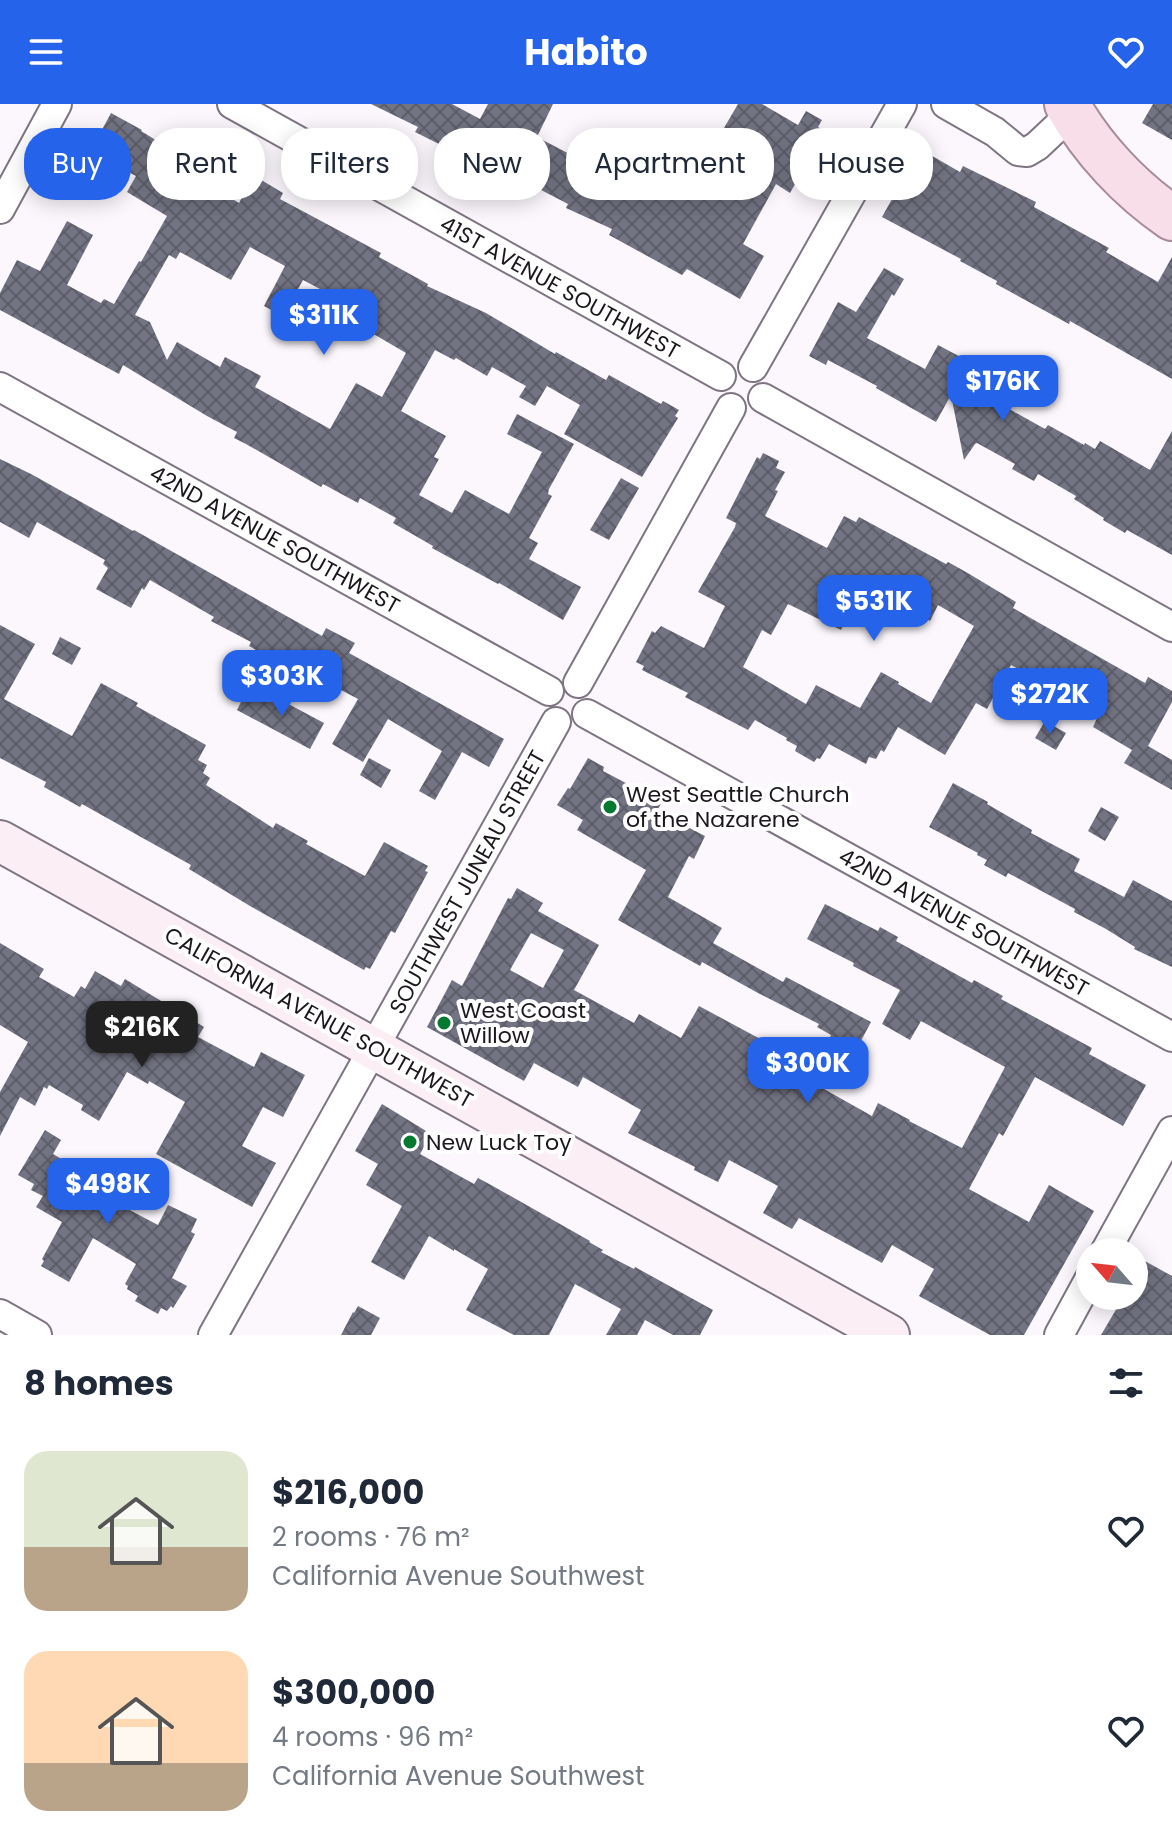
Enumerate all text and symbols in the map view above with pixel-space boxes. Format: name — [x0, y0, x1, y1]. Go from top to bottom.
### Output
text: Habito — [524, 27, 648, 78]
icon: menu — [24, 30, 68, 74]
icon: heart — [1104, 30, 1148, 74]
chip: Buy — [24, 128, 131, 200]
chip: Rent — [147, 128, 265, 200]
chip: Filters — [281, 128, 418, 200]
chip: New — [434, 128, 550, 200]
chip: Apartment — [566, 128, 774, 200]
chip: House — [790, 128, 933, 200]
street label: 41ST AVENUE SOUTHWEST — [434, 208, 685, 366]
pin: $311K — [268, 289, 380, 357]
text: $311K — [289, 297, 359, 333]
pin: $176K — [947, 355, 1059, 423]
text: $176K — [965, 363, 1041, 399]
street label: 42ND AVENUE SOUTHWEST — [144, 458, 406, 621]
pin: $531K — [818, 575, 930, 643]
text: $531K — [835, 583, 913, 619]
pin: $303K — [226, 650, 338, 718]
text: $303K — [240, 658, 324, 694]
pin: $272K — [994, 668, 1106, 736]
text: $272K — [1011, 676, 1089, 712]
street label: SOUTHWEST JUNEAU STREET — [382, 745, 553, 1020]
place label: West Seattle Church of the Nazarene — [626, 779, 850, 835]
marker: West Seattle Church of the Nazarene — [601, 798, 619, 816]
street label: 42ND AVENUE SOUTHWEST — [833, 841, 1095, 1004]
street label: CALIFORNIA AVENUE SOUTHWEST — [159, 919, 479, 1115]
place label: West Coast Willow — [460, 995, 586, 1051]
pin: $216K — [86, 1001, 198, 1069]
text: $216K — [104, 1009, 180, 1045]
marker: West Coast Willow — [435, 1014, 453, 1032]
pin: $300K — [752, 1037, 864, 1105]
text: $300K — [766, 1045, 850, 1081]
place label: New Luck Toy — [426, 1127, 572, 1158]
marker: New Luck Toy — [401, 1133, 419, 1151]
pin: $498K — [52, 1158, 164, 1226]
text: $498K — [65, 1166, 151, 1202]
north arrow — [1076, 1238, 1148, 1310]
map controls — [1076, 1238, 1148, 1310]
text: 8 homes — [24, 1359, 174, 1407]
icon: filters — [1104, 1361, 1148, 1405]
text: $216,000 — [272, 1468, 425, 1516]
icon: home — [88, 1483, 184, 1579]
icon: heart — [1104, 1509, 1148, 1553]
text: 2 rooms · 76 m² — [272, 1519, 470, 1555]
text: California Avenue Southwest — [272, 1558, 645, 1594]
text: $300,000 — [272, 1668, 436, 1716]
icon: home — [88, 1683, 184, 1779]
icon: heart — [1104, 1709, 1148, 1753]
text: 4 rooms · 96 m² — [272, 1719, 473, 1755]
text: California Avenue Southwest — [272, 1758, 645, 1794]

